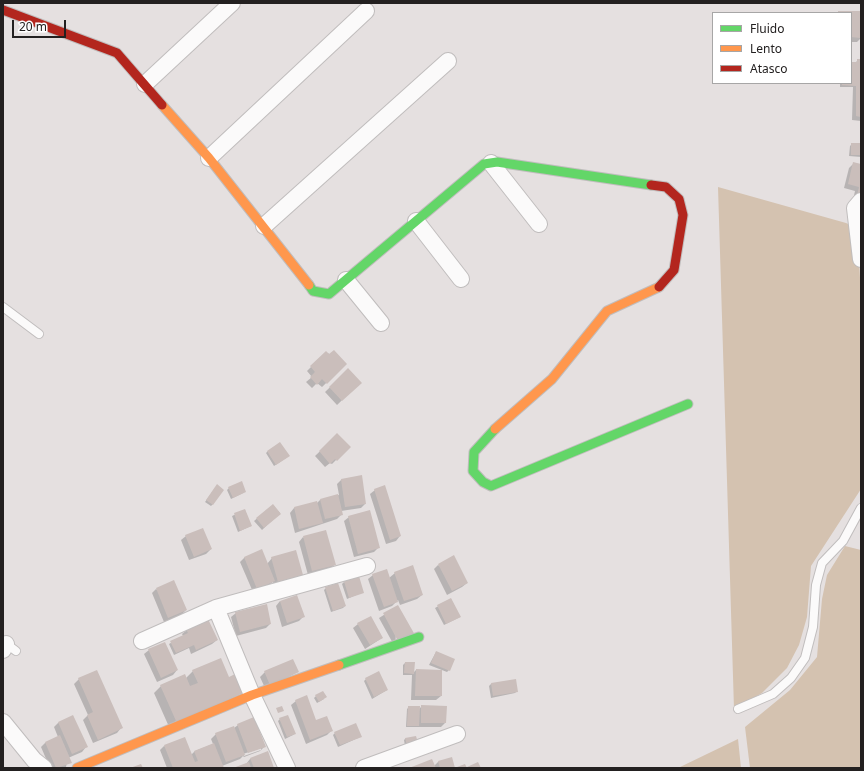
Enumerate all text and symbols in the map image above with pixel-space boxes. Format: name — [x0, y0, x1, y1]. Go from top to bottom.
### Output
scale bar — [14, 12, 68, 38]
legend — [712, 12, 852, 84]
text: 20 m — [19, 18, 47, 35]
text: Fluido — [750, 20, 784, 37]
text: Lento — [750, 40, 782, 57]
text: Atasco — [750, 60, 788, 77]

